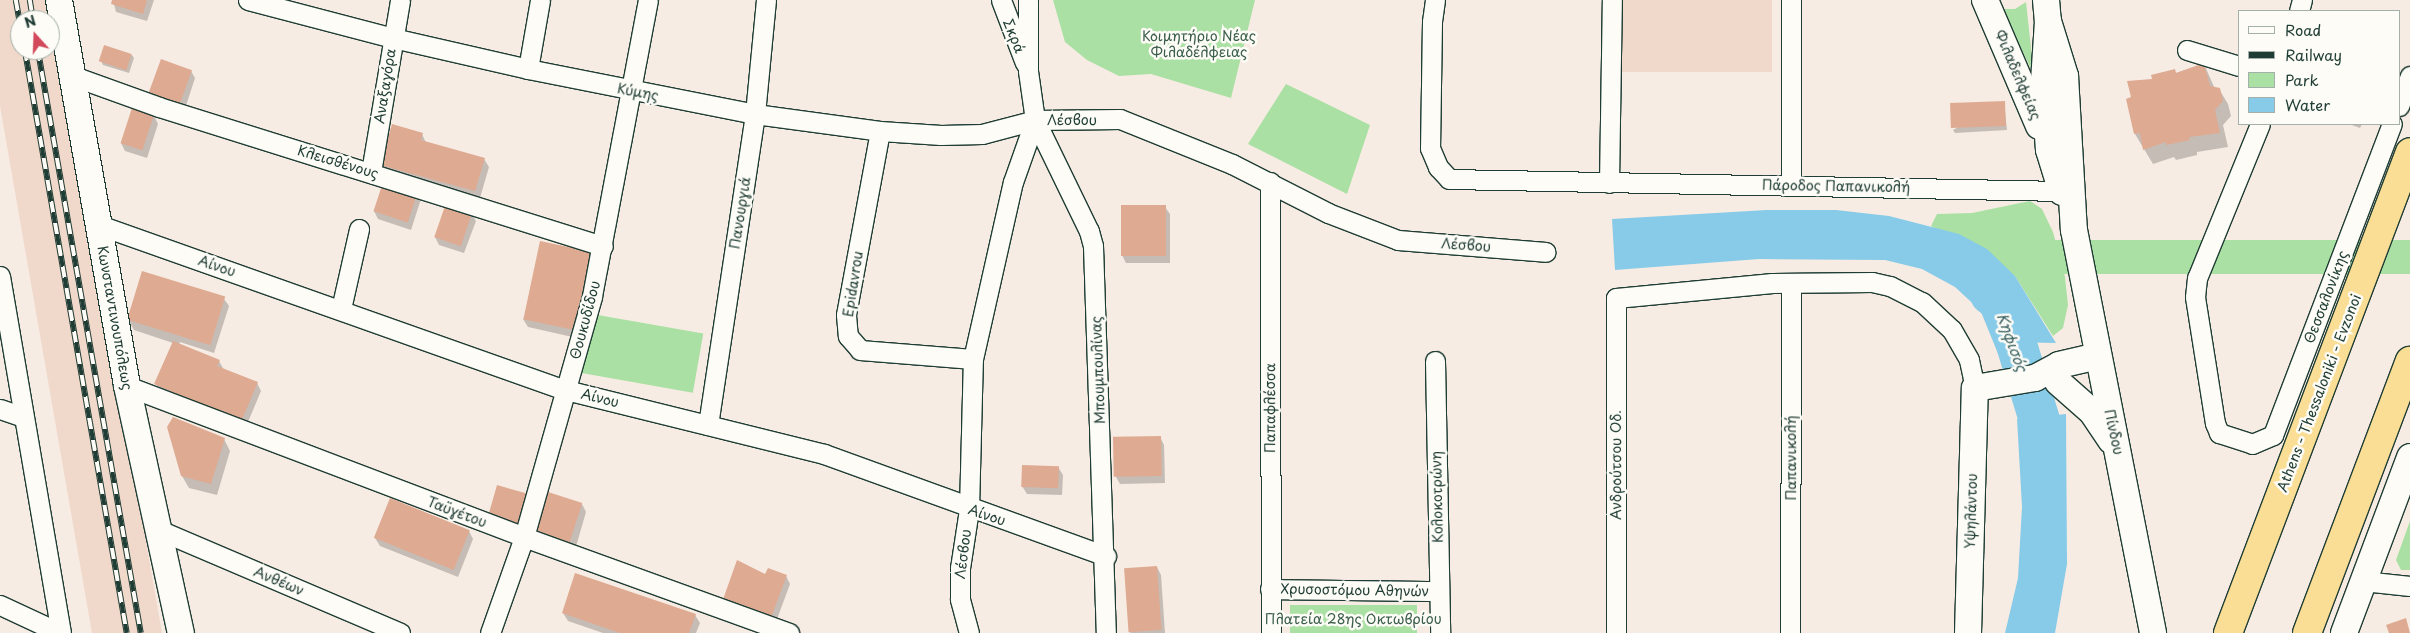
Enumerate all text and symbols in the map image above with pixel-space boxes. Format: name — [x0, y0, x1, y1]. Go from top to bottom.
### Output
north arrow — [10, 10, 60, 60]
text: N — [21, 10, 39, 33]
legend — [2238, 10, 2400, 125]
street label: Σκρά — [1000, 17, 1028, 55]
text: Road — [2285, 18, 2321, 41]
street label: Φιλαδελφείας — [1991, 27, 2045, 123]
park label: Κοιμητήριο Νέας Φιλαδέλφειας — [1141, 28, 1257, 60]
text: Railway — [2285, 43, 2342, 66]
street label: Αναξαγόρα — [371, 47, 399, 125]
text: Park — [2285, 68, 2319, 91]
street label: Κύμης — [616, 80, 660, 104]
text: Water — [2285, 93, 2330, 116]
street label: Λέσβου — [1047, 112, 1097, 128]
street label: Κλεισθένους — [296, 142, 380, 182]
street label: Πανουργιά — [726, 176, 754, 250]
street label: Πάροδος Παπανικολή — [1762, 176, 1910, 196]
street label: Λέσβου — [1441, 235, 1491, 255]
street label: Κωνσταντινουπόλεως — [94, 244, 136, 392]
street label: Θεσσαλονίκης — [2301, 248, 2351, 346]
street label: Epidavrou — [840, 250, 866, 318]
street label: Αίνου — [196, 252, 238, 280]
street label: Θουκυδίδου — [566, 279, 604, 361]
street label: Athens - Thessaloniki - Evzonoi — [2273, 291, 2365, 495]
water label: Κηφισός — [1994, 310, 2032, 374]
street label: Μπουμπουλίνας — [1088, 316, 1108, 424]
street label: Παπαφλέσσα — [1262, 363, 1278, 453]
street label: Αίνου — [579, 385, 621, 411]
street label: Πίνδου — [2101, 408, 2127, 456]
street label: Ανδρούτσου Οδ. — [1608, 410, 1624, 520]
street label: Παπανικολή — [1783, 416, 1799, 500]
street label: Κολοκοτρώνη — [1428, 451, 1446, 543]
street label: Υψηλάντου — [1961, 473, 1981, 549]
street label: Ταϋγέτου — [425, 493, 489, 531]
street label: Αίνου — [966, 501, 1008, 529]
street label: Λέσβου — [952, 528, 974, 580]
street label: Ανθέων — [251, 563, 307, 599]
street label: Χρυσοστόμου Αθηνών — [1280, 580, 1430, 600]
park label: Πλατεία 28ης Οκτωβρίου — [1264, 611, 1442, 627]

